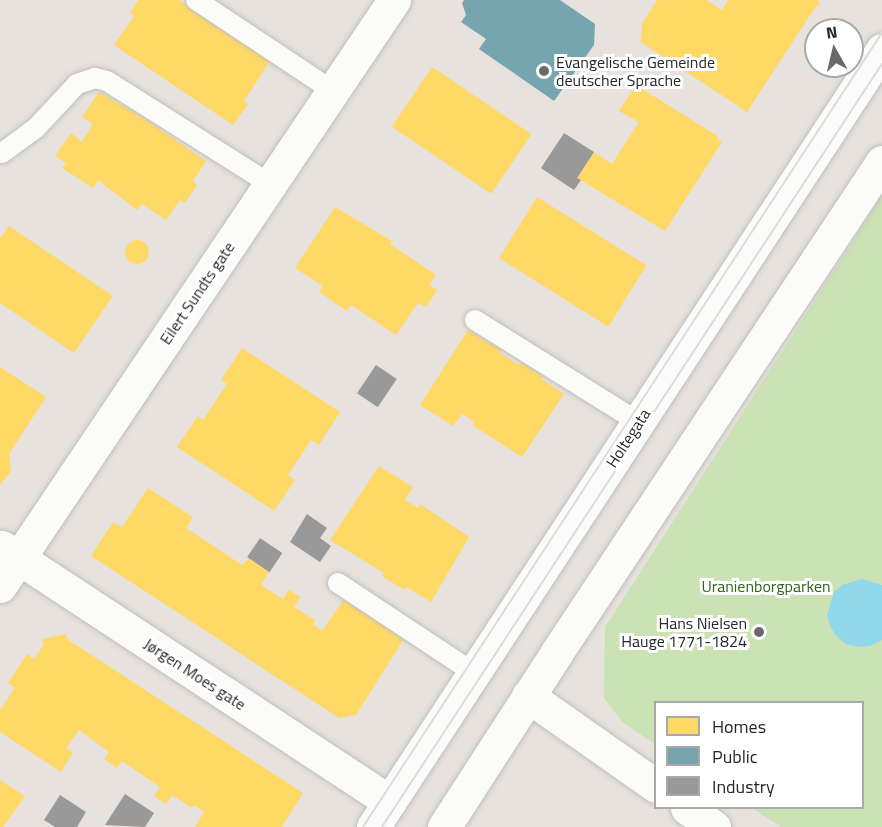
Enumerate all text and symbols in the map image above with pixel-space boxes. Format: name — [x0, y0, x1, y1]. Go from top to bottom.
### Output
north arrow — [804, 18, 864, 78]
text: N — [825, 20, 839, 45]
place label: Evangelische Gemeinde deutscher Sprache — [556, 52, 715, 90]
marker: Evangelische Gemeinde deutscher Sprache — [537, 64, 551, 78]
street label: Eilert Sundts gate — [156, 238, 238, 348]
street label: Holtegata — [602, 405, 654, 471]
park label: Uranienborgparken — [701, 576, 831, 596]
place label: Hans Nielsen Hauge 1771-1824 — [621, 613, 747, 651]
marker: Hans Nielsen Hauge 1771-1824 — [752, 625, 766, 639]
street label: Jørgen Moes gate — [140, 634, 250, 714]
legend — [654, 701, 864, 809]
text: Homes — [712, 713, 766, 740]
text: Public — [712, 743, 758, 770]
text: Industry — [712, 773, 775, 800]

